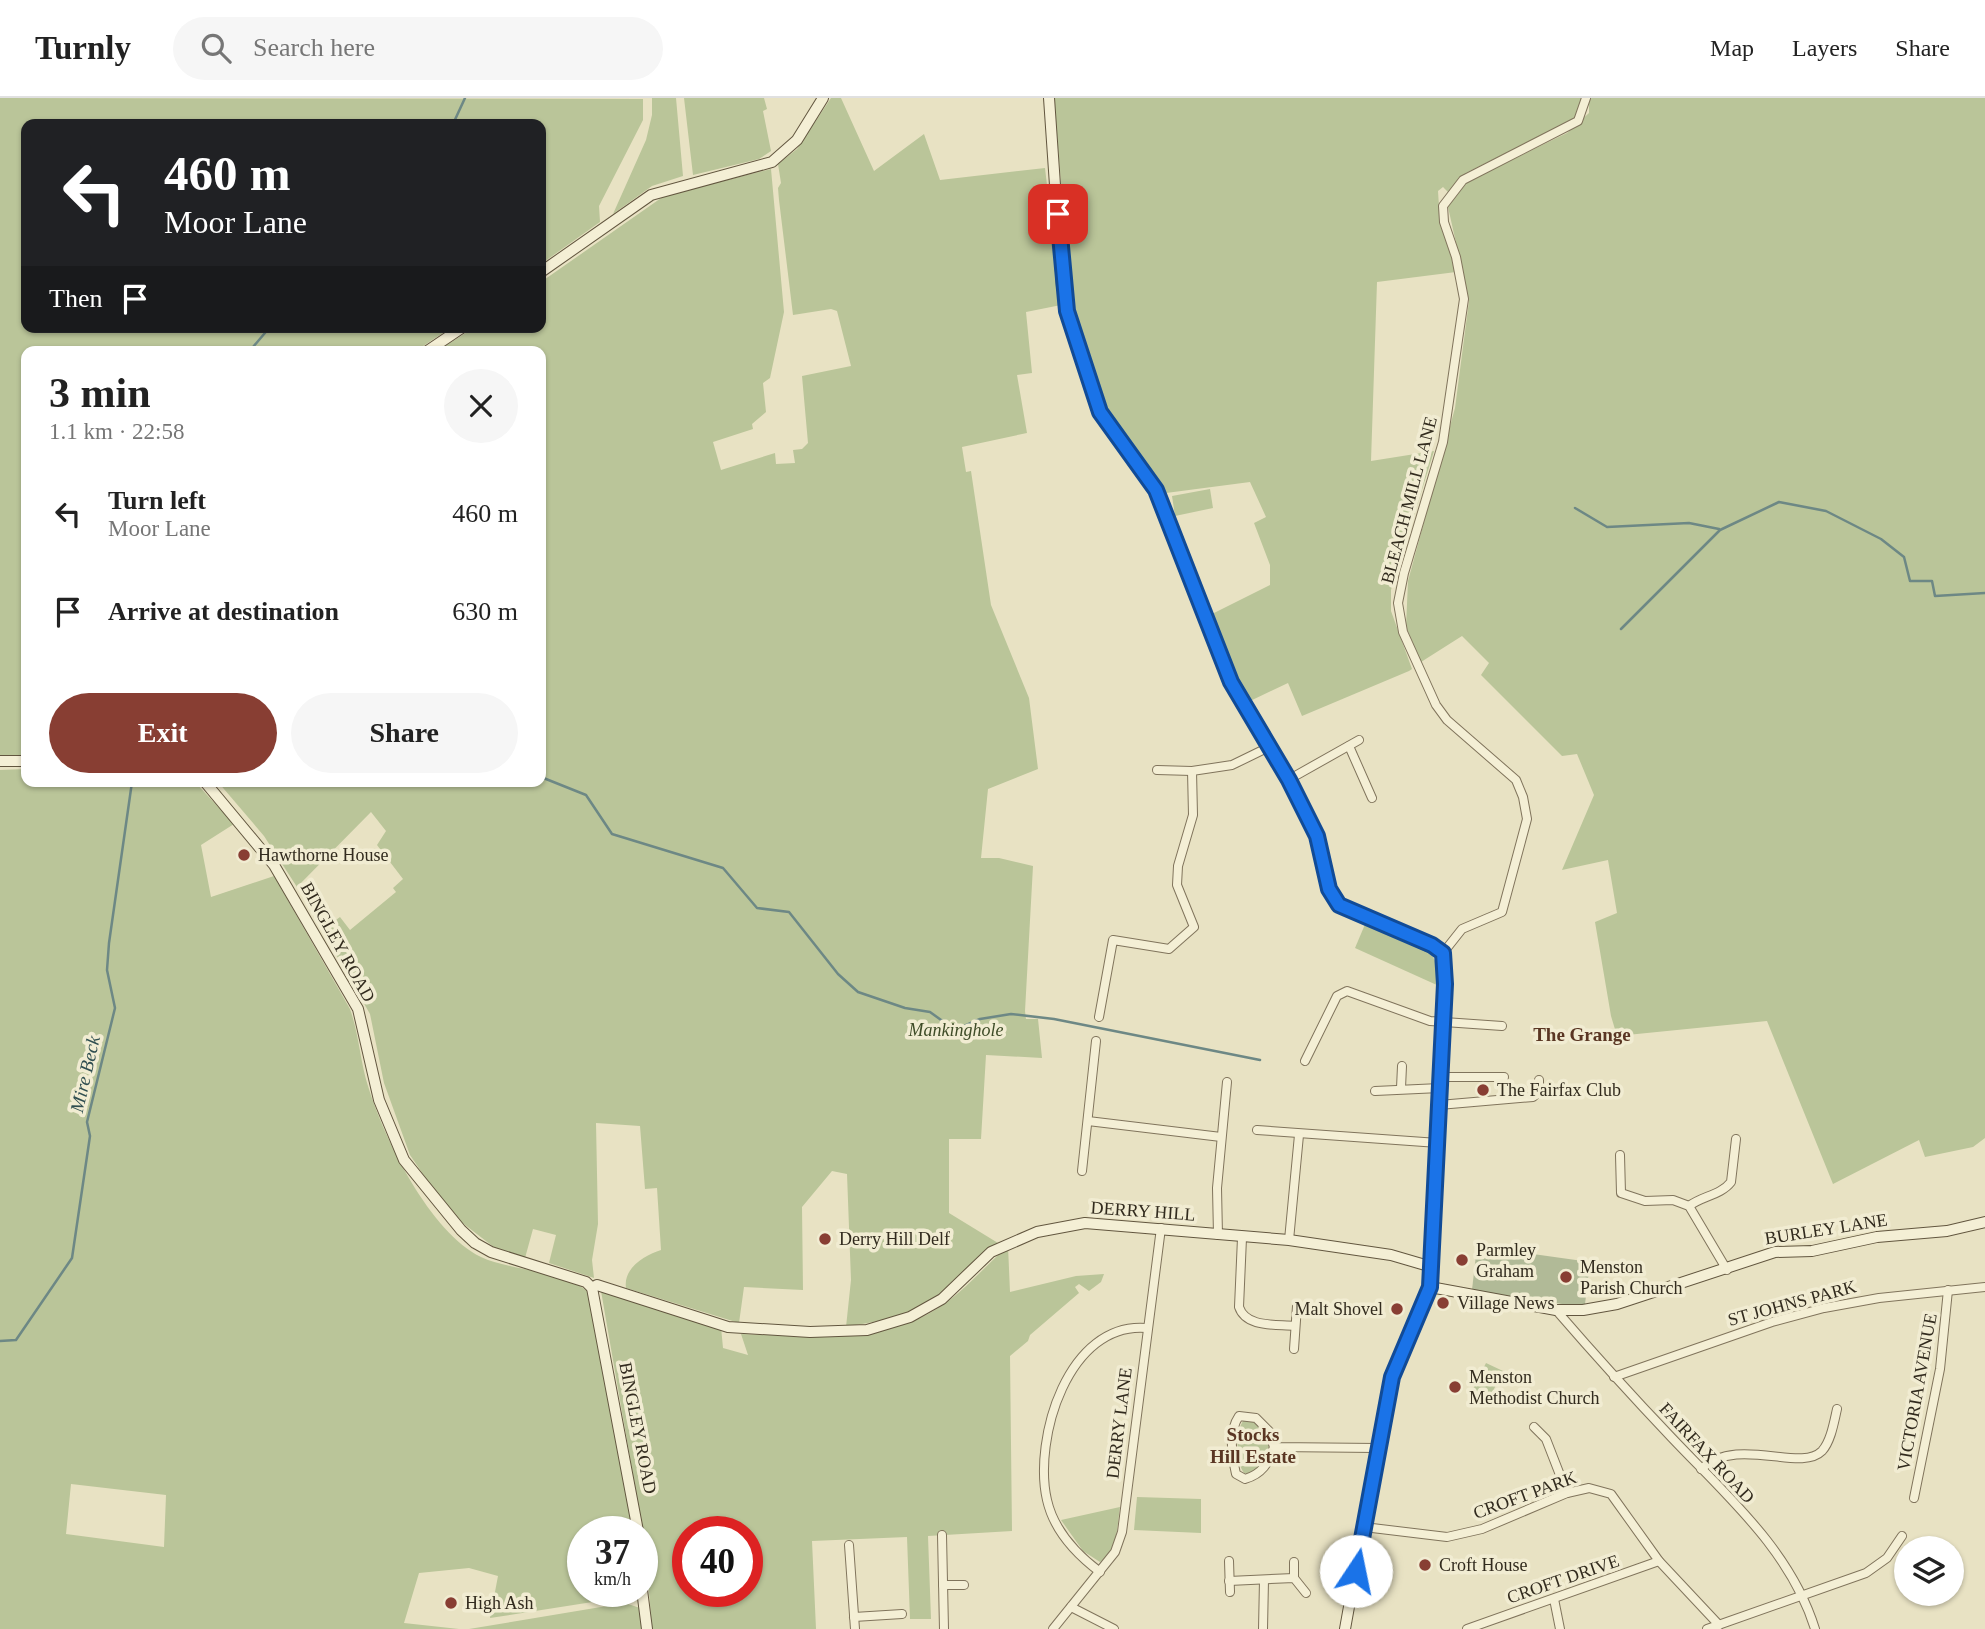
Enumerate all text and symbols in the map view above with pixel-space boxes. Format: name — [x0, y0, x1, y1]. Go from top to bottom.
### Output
search box — [173, 17, 663, 80]
icon: search — [197, 29, 235, 67]
text: Turnly — [35, 30, 131, 66]
text: Search here — [253, 33, 375, 62]
text: Map — [1710, 35, 1754, 61]
text: Layers — [1792, 35, 1857, 61]
text: Share — [1895, 35, 1950, 61]
text: 460 m — [164, 146, 291, 201]
icon: left — [49, 147, 140, 238]
pin — [1028, 184, 1088, 244]
icon: arrive — [1039, 195, 1077, 233]
text: Moor Lane — [164, 204, 307, 240]
icon: arrive — [116, 280, 154, 318]
text: Then — [49, 284, 102, 313]
button: close — [444, 369, 518, 443]
text: 3 min — [49, 370, 151, 416]
street label: BLEACH MILL LANE — [1377, 414, 1441, 586]
text: 1.1 km · 22:58 — [49, 419, 184, 444]
text: Turn left — [108, 486, 206, 515]
icon: left — [49, 495, 87, 533]
text: 460 m — [452, 499, 518, 528]
text: Moor Lane — [108, 516, 211, 541]
icon: arrive — [49, 593, 87, 631]
text: Arrive at destination — [108, 597, 339, 626]
text: 630 m — [452, 597, 518, 626]
button: Exit — [49, 693, 277, 773]
button: Share — [291, 693, 518, 773]
place label: Hawthorne House — [258, 845, 388, 865]
marker: Hawthorne House — [236, 847, 252, 863]
street label: BINGLEY ROAD — [297, 879, 379, 1005]
park label: Mankinghole — [908, 1020, 1003, 1040]
district label: The Grange — [1533, 1024, 1631, 1045]
water label: Mire Beck — [66, 1033, 104, 1115]
place label: The Fairfax Club — [1497, 1080, 1621, 1100]
marker: The Fairfax Club — [1475, 1082, 1491, 1098]
street label: DERRY HILL — [1090, 1197, 1196, 1225]
street label: BURLEY LANE — [1763, 1209, 1889, 1249]
place label: Derry Hill Delf — [839, 1229, 950, 1249]
marker: Derry Hill Delf — [817, 1231, 833, 1247]
place label: Parmley Graham — [1476, 1240, 1536, 1281]
marker: Parmley Graham — [1454, 1252, 1470, 1268]
place label: Menston Parish Church — [1580, 1257, 1683, 1298]
marker: Menston Parish Church — [1558, 1269, 1574, 1285]
street label: ST JOHNS PARK — [1726, 1276, 1858, 1330]
place label: Village News — [1457, 1293, 1554, 1313]
marker: Village News — [1435, 1295, 1451, 1311]
place label: Malt Shovel — [1295, 1299, 1383, 1319]
marker: Malt Shovel — [1389, 1301, 1405, 1317]
street label: VICTORIA AVENUE — [1893, 1312, 1941, 1472]
street label: BINGLEY ROAD — [615, 1360, 661, 1496]
street label: DERRY LANE — [1102, 1366, 1136, 1480]
place label: Menston Methodist Church — [1469, 1367, 1600, 1408]
marker: Menston Methodist Church — [1447, 1379, 1463, 1395]
street label: FAIRFAX ROAD — [1655, 1399, 1759, 1507]
district label: Stocks Hill Estate — [1210, 1424, 1296, 1467]
street label: CROFT PARK — [1471, 1467, 1579, 1523]
speed limit sign: 40 — [672, 1516, 763, 1607]
text: 37 — [595, 1533, 630, 1572]
position arrow — [1319, 1534, 1393, 1608]
map controls — [1894, 1536, 1964, 1606]
button: layers — [1894, 1536, 1964, 1606]
street label: CROFT DRIVE — [1504, 1550, 1622, 1608]
place label: Croft House — [1439, 1555, 1528, 1575]
marker: Croft House — [1417, 1557, 1433, 1573]
text: km/h — [594, 1569, 631, 1589]
place label: High Ash — [465, 1593, 534, 1613]
marker: High Ash — [443, 1595, 459, 1611]

